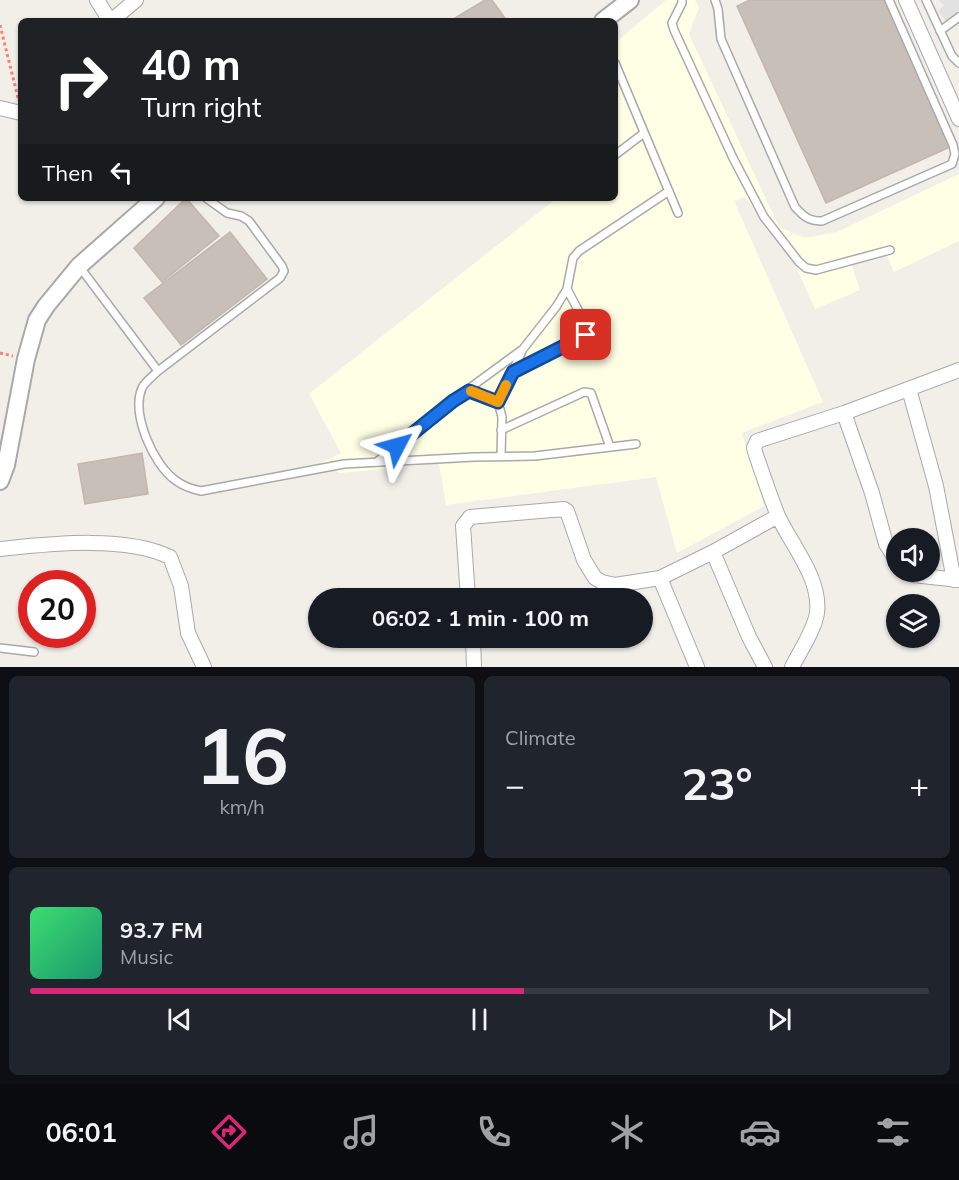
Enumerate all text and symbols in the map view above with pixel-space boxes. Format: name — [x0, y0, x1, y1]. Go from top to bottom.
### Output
text: 40 m — [141, 38, 241, 91]
icon: right — [42, 42, 120, 120]
text: Turn right — [141, 90, 261, 124]
icon: left — [105, 156, 138, 189]
text: Then — [42, 159, 93, 187]
pin — [560, 309, 611, 360]
icon: arrive — [569, 318, 602, 351]
position arrow — [365, 414, 429, 478]
map controls — [886, 528, 940, 648]
button: sound — [886, 528, 940, 582]
speed limit sign: 20 — [18, 570, 96, 648]
button: layers — [886, 594, 940, 648]
text: 06:02 · 1 min · 100 m — [372, 604, 589, 632]
text: 16 — [195, 706, 289, 804]
text: Climate — [505, 725, 576, 750]
text: 23° — [681, 755, 753, 811]
text: − — [505, 764, 525, 805]
text: + — [909, 764, 929, 805]
text: km/h — [219, 794, 265, 819]
text: 93.7 FM — [120, 916, 203, 944]
text: Music — [120, 944, 173, 969]
icon: previous — [163, 1003, 196, 1036]
icon: pause — [463, 1003, 496, 1036]
icon: next — [763, 1003, 796, 1036]
icon: directions — [208, 1111, 250, 1153]
icon: music — [340, 1111, 382, 1153]
icon: phone — [473, 1111, 515, 1153]
icon: climate — [606, 1111, 648, 1153]
icon: car — [739, 1111, 781, 1153]
icon: filters — [872, 1111, 914, 1153]
text: 06:01 — [45, 1115, 117, 1149]

